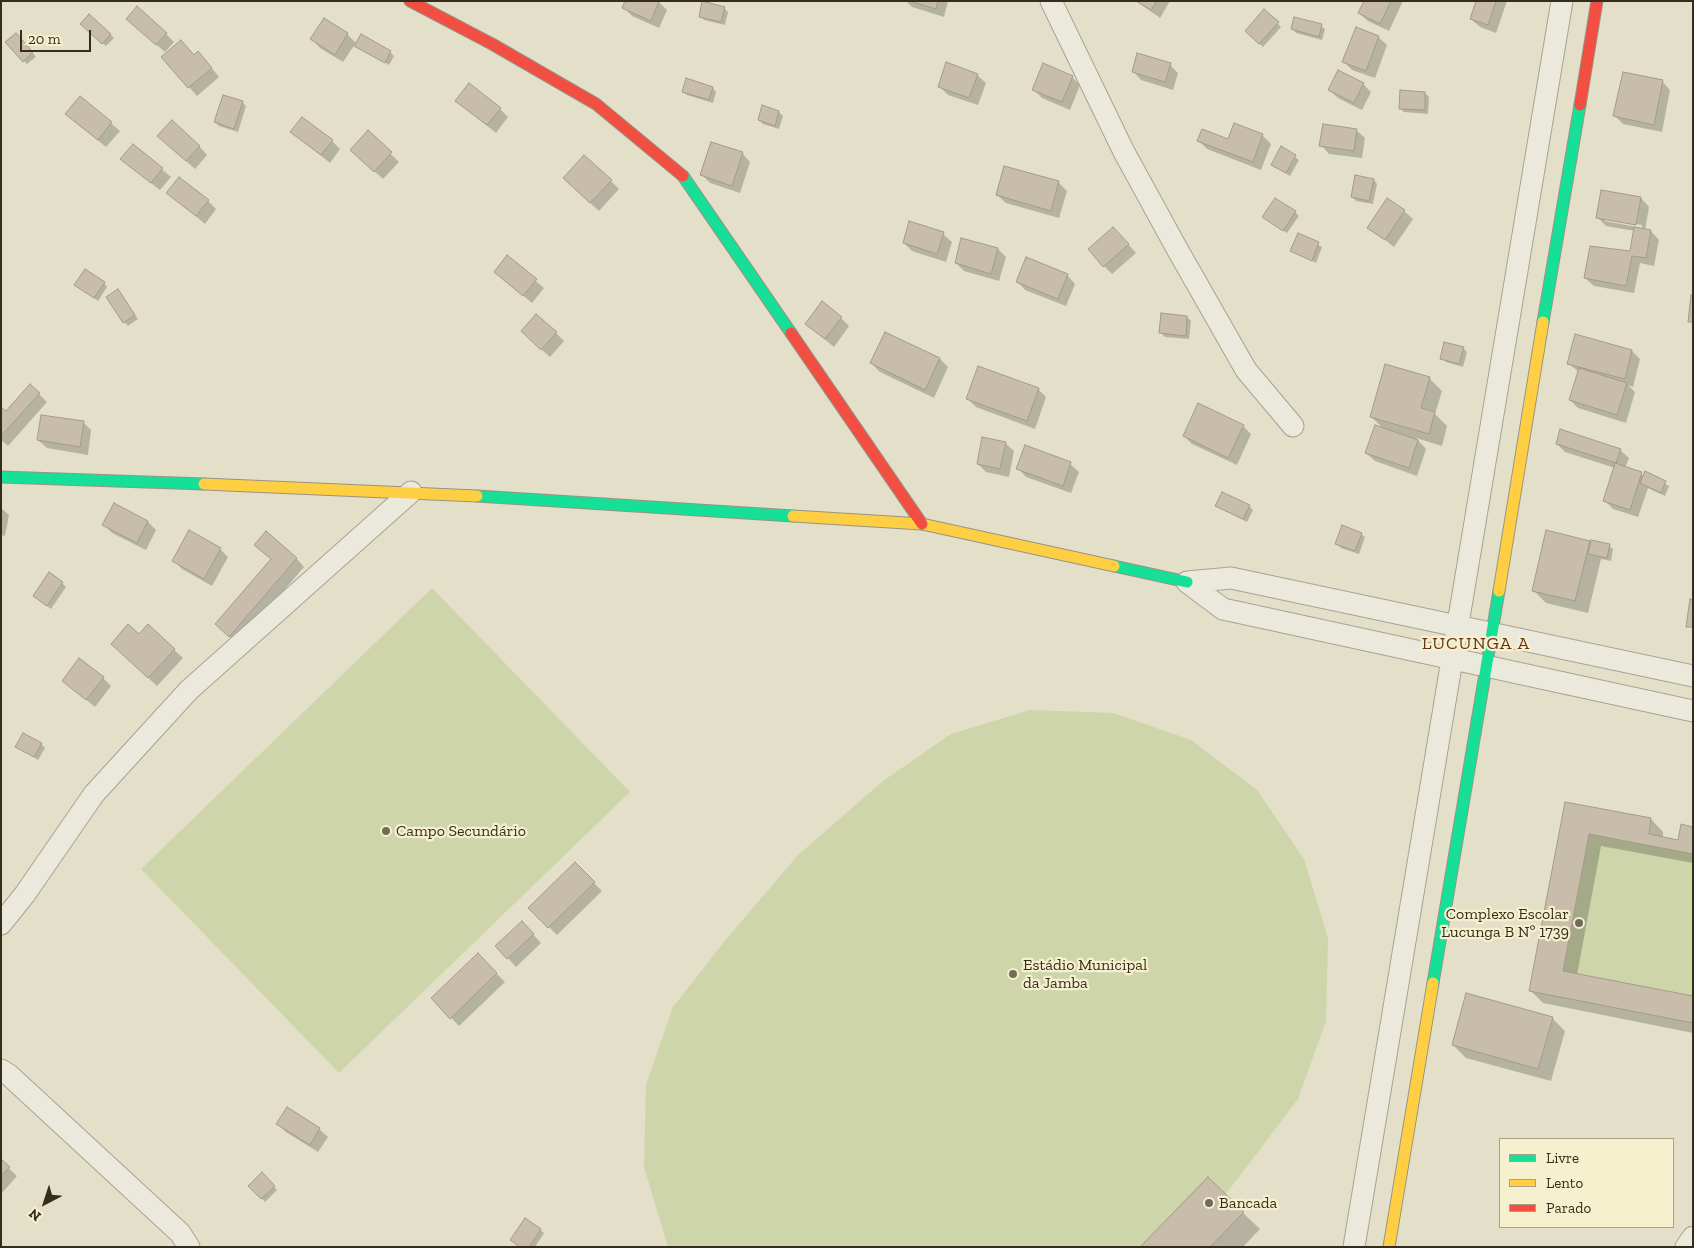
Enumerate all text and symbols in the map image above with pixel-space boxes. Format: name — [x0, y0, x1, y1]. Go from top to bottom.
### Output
scale bar — [22, 20, 94, 52]
text: 20 m — [28, 30, 61, 48]
district label: LUCUNGA A — [1421, 633, 1531, 655]
place label: Campo Secundário — [396, 821, 526, 841]
marker: Campo Secundário — [380, 825, 392, 837]
place label: Complexo Escolar Lucunga B Nº 1739 — [1441, 904, 1569, 942]
marker: Complexo Escolar Lucunga B Nº 1739 — [1573, 917, 1585, 929]
place label: Estádio Municipal da Jamba — [1023, 955, 1147, 993]
marker: Estádio Municipal da Jamba — [1007, 968, 1019, 980]
legend — [1499, 1138, 1674, 1228]
text: Livre — [1546, 1149, 1579, 1167]
text: Lento — [1546, 1174, 1583, 1192]
north arrow — [20, 1178, 70, 1228]
place label: Bancada — [1219, 1193, 1277, 1213]
marker: Bancada — [1203, 1197, 1215, 1209]
text: Parado — [1546, 1199, 1591, 1217]
text: N — [26, 1205, 45, 1225]

